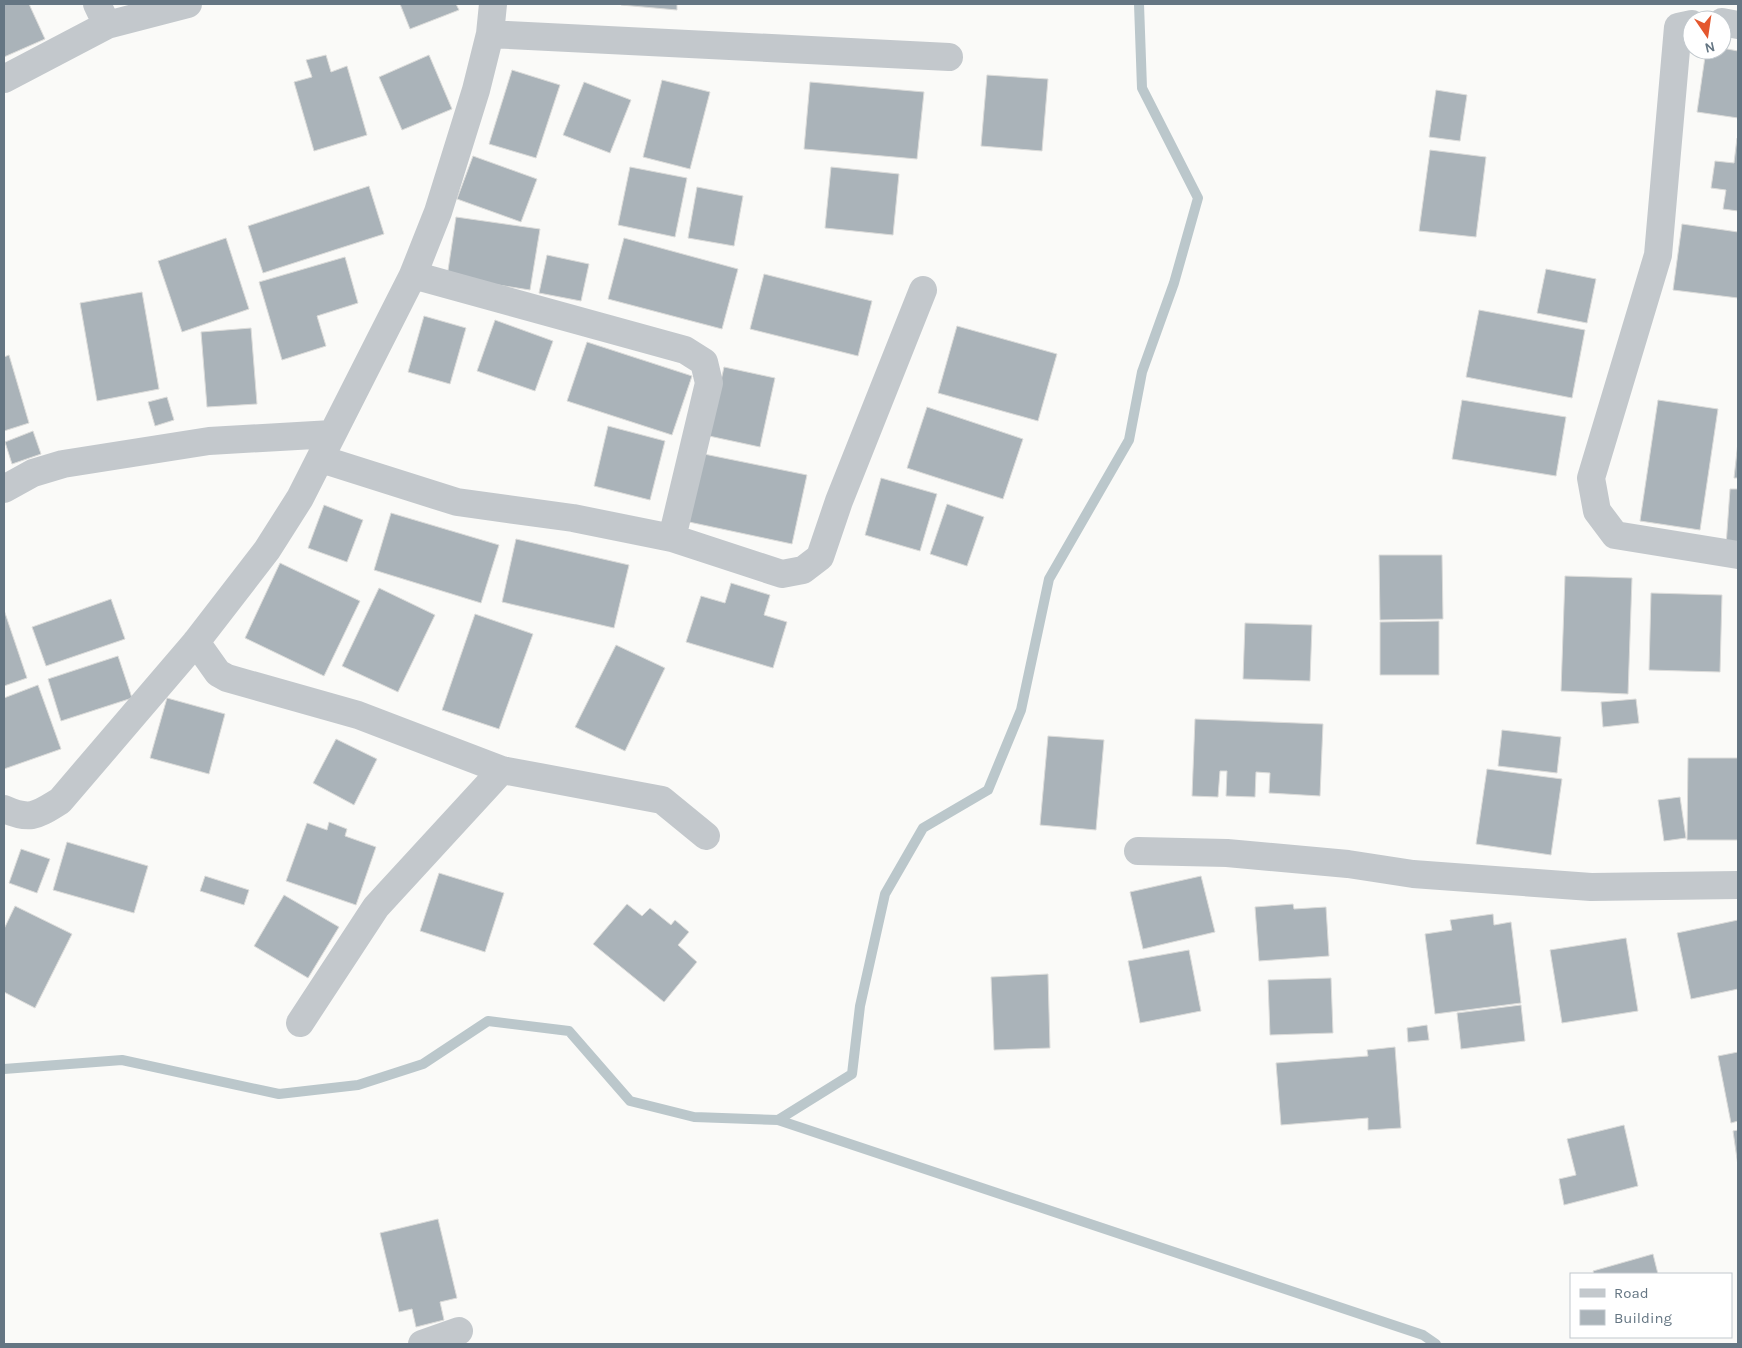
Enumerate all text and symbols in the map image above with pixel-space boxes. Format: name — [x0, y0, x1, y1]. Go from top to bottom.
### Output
north arrow — [1682, 10, 1732, 60]
text: N — [1703, 38, 1717, 57]
legend — [1570, 1273, 1732, 1338]
text: Road — [1614, 1284, 1649, 1302]
text: Building — [1614, 1309, 1672, 1327]

